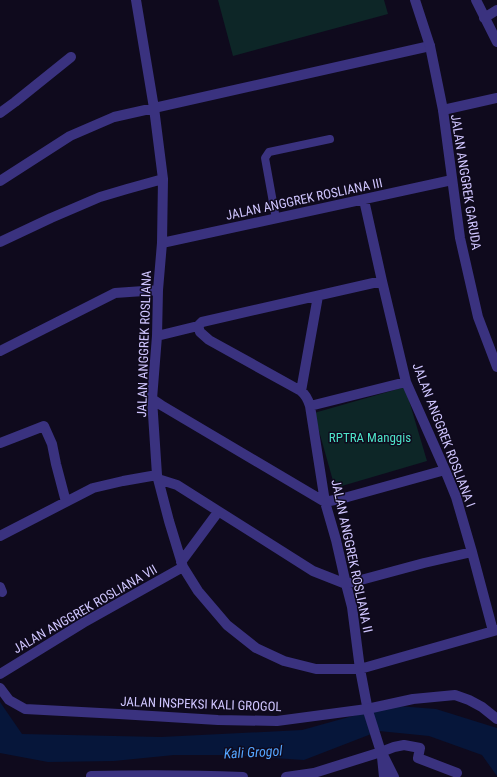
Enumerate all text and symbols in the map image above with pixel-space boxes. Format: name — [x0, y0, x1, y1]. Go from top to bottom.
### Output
street label: JALAN ANGGREK GARUDA — [448, 113, 484, 251]
street label: JALAN ANGGREK ROSLIANA III — [224, 175, 384, 223]
street label: JALAN ANGGREK ROSLIANA — [134, 270, 154, 418]
street label: JALAN ANGGREK ROSLIANA I — [410, 361, 478, 509]
park label: RPTRA Manggis — [329, 430, 411, 445]
street label: JALAN ANGGREK ROSLIANA II — [328, 478, 376, 634]
street label: JALAN ANGGREK ROSLIANA VII — [10, 562, 160, 656]
street label: JALAN INSPEKSI KALI GROGOL — [120, 694, 282, 714]
water label: Kali Grogol — [223, 742, 284, 762]

